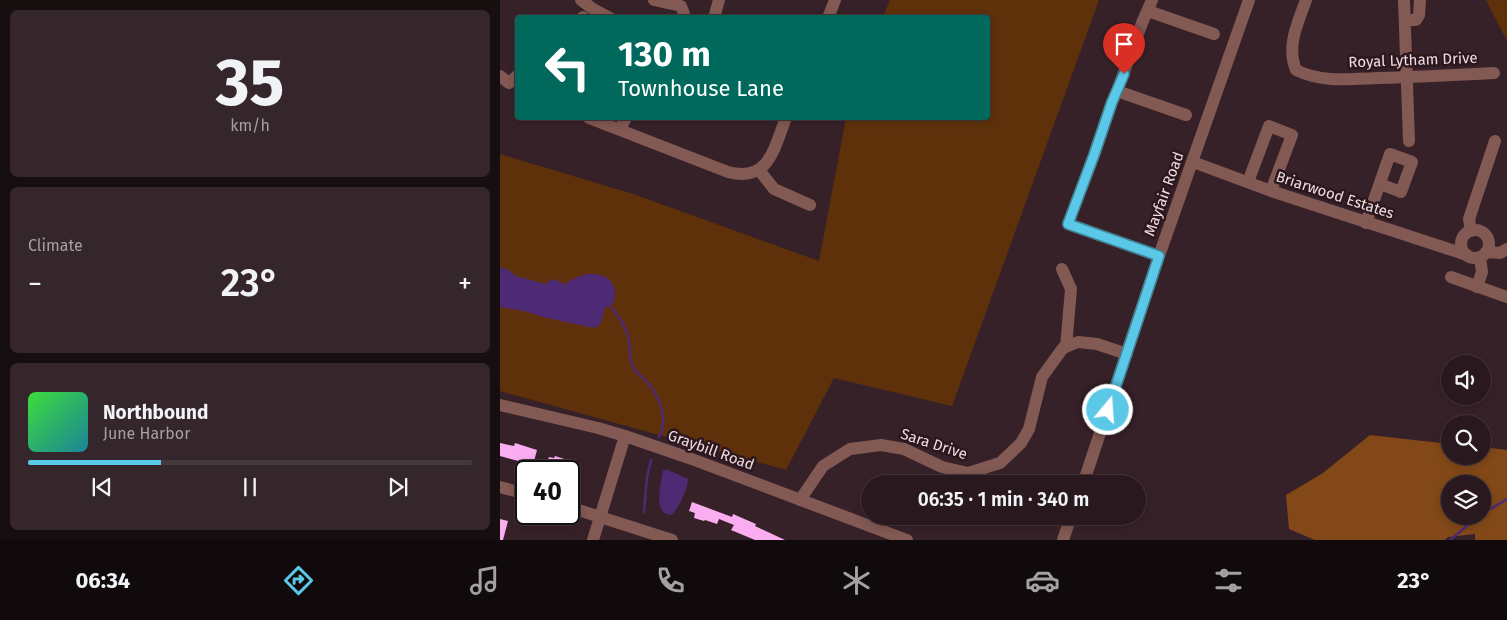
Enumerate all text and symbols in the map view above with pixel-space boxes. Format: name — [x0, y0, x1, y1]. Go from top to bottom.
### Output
pin — [1103, 23, 1145, 74]
icon: arrive — [1110, 30, 1138, 58]
text: 130 m — [618, 33, 711, 75]
icon: left — [535, 35, 600, 100]
text: 35 — [216, 44, 284, 122]
street label: Royal Lytham Drive — [1348, 49, 1478, 71]
text: Townhouse Lane — [618, 75, 784, 102]
text: km/h — [230, 116, 270, 135]
street label: Mayfair Road — [1140, 149, 1188, 239]
street label: Briarwood Estates — [1274, 167, 1396, 223]
text: Climate — [28, 236, 83, 255]
text: 23° — [221, 260, 279, 306]
text: − — [28, 267, 42, 300]
text: + — [458, 267, 472, 300]
map controls — [1441, 355, 1491, 525]
button: sound — [1441, 355, 1491, 405]
position arrow — [1081, 383, 1133, 435]
text: Northbound — [103, 401, 208, 424]
button: search — [1441, 415, 1491, 465]
text: June Harbor — [103, 424, 190, 443]
street label: Sara Drive — [898, 425, 970, 463]
street label: Graybill Road — [665, 426, 757, 474]
speed limit sign: 40 — [515, 460, 580, 525]
icon: previous — [88, 473, 116, 501]
icon: pause — [236, 473, 264, 501]
icon: next — [384, 473, 412, 501]
button: layers — [1441, 475, 1491, 525]
text: 06:35 · 1 min · 340 m — [918, 488, 1089, 511]
icon: directions — [281, 563, 316, 598]
icon: music — [467, 563, 502, 598]
icon: phone — [653, 563, 688, 598]
icon: climate — [839, 563, 874, 598]
icon: car — [1025, 563, 1060, 598]
icon: filters — [1211, 563, 1246, 598]
text: 06:34 — [76, 567, 130, 594]
text: 23° — [1397, 567, 1431, 594]

